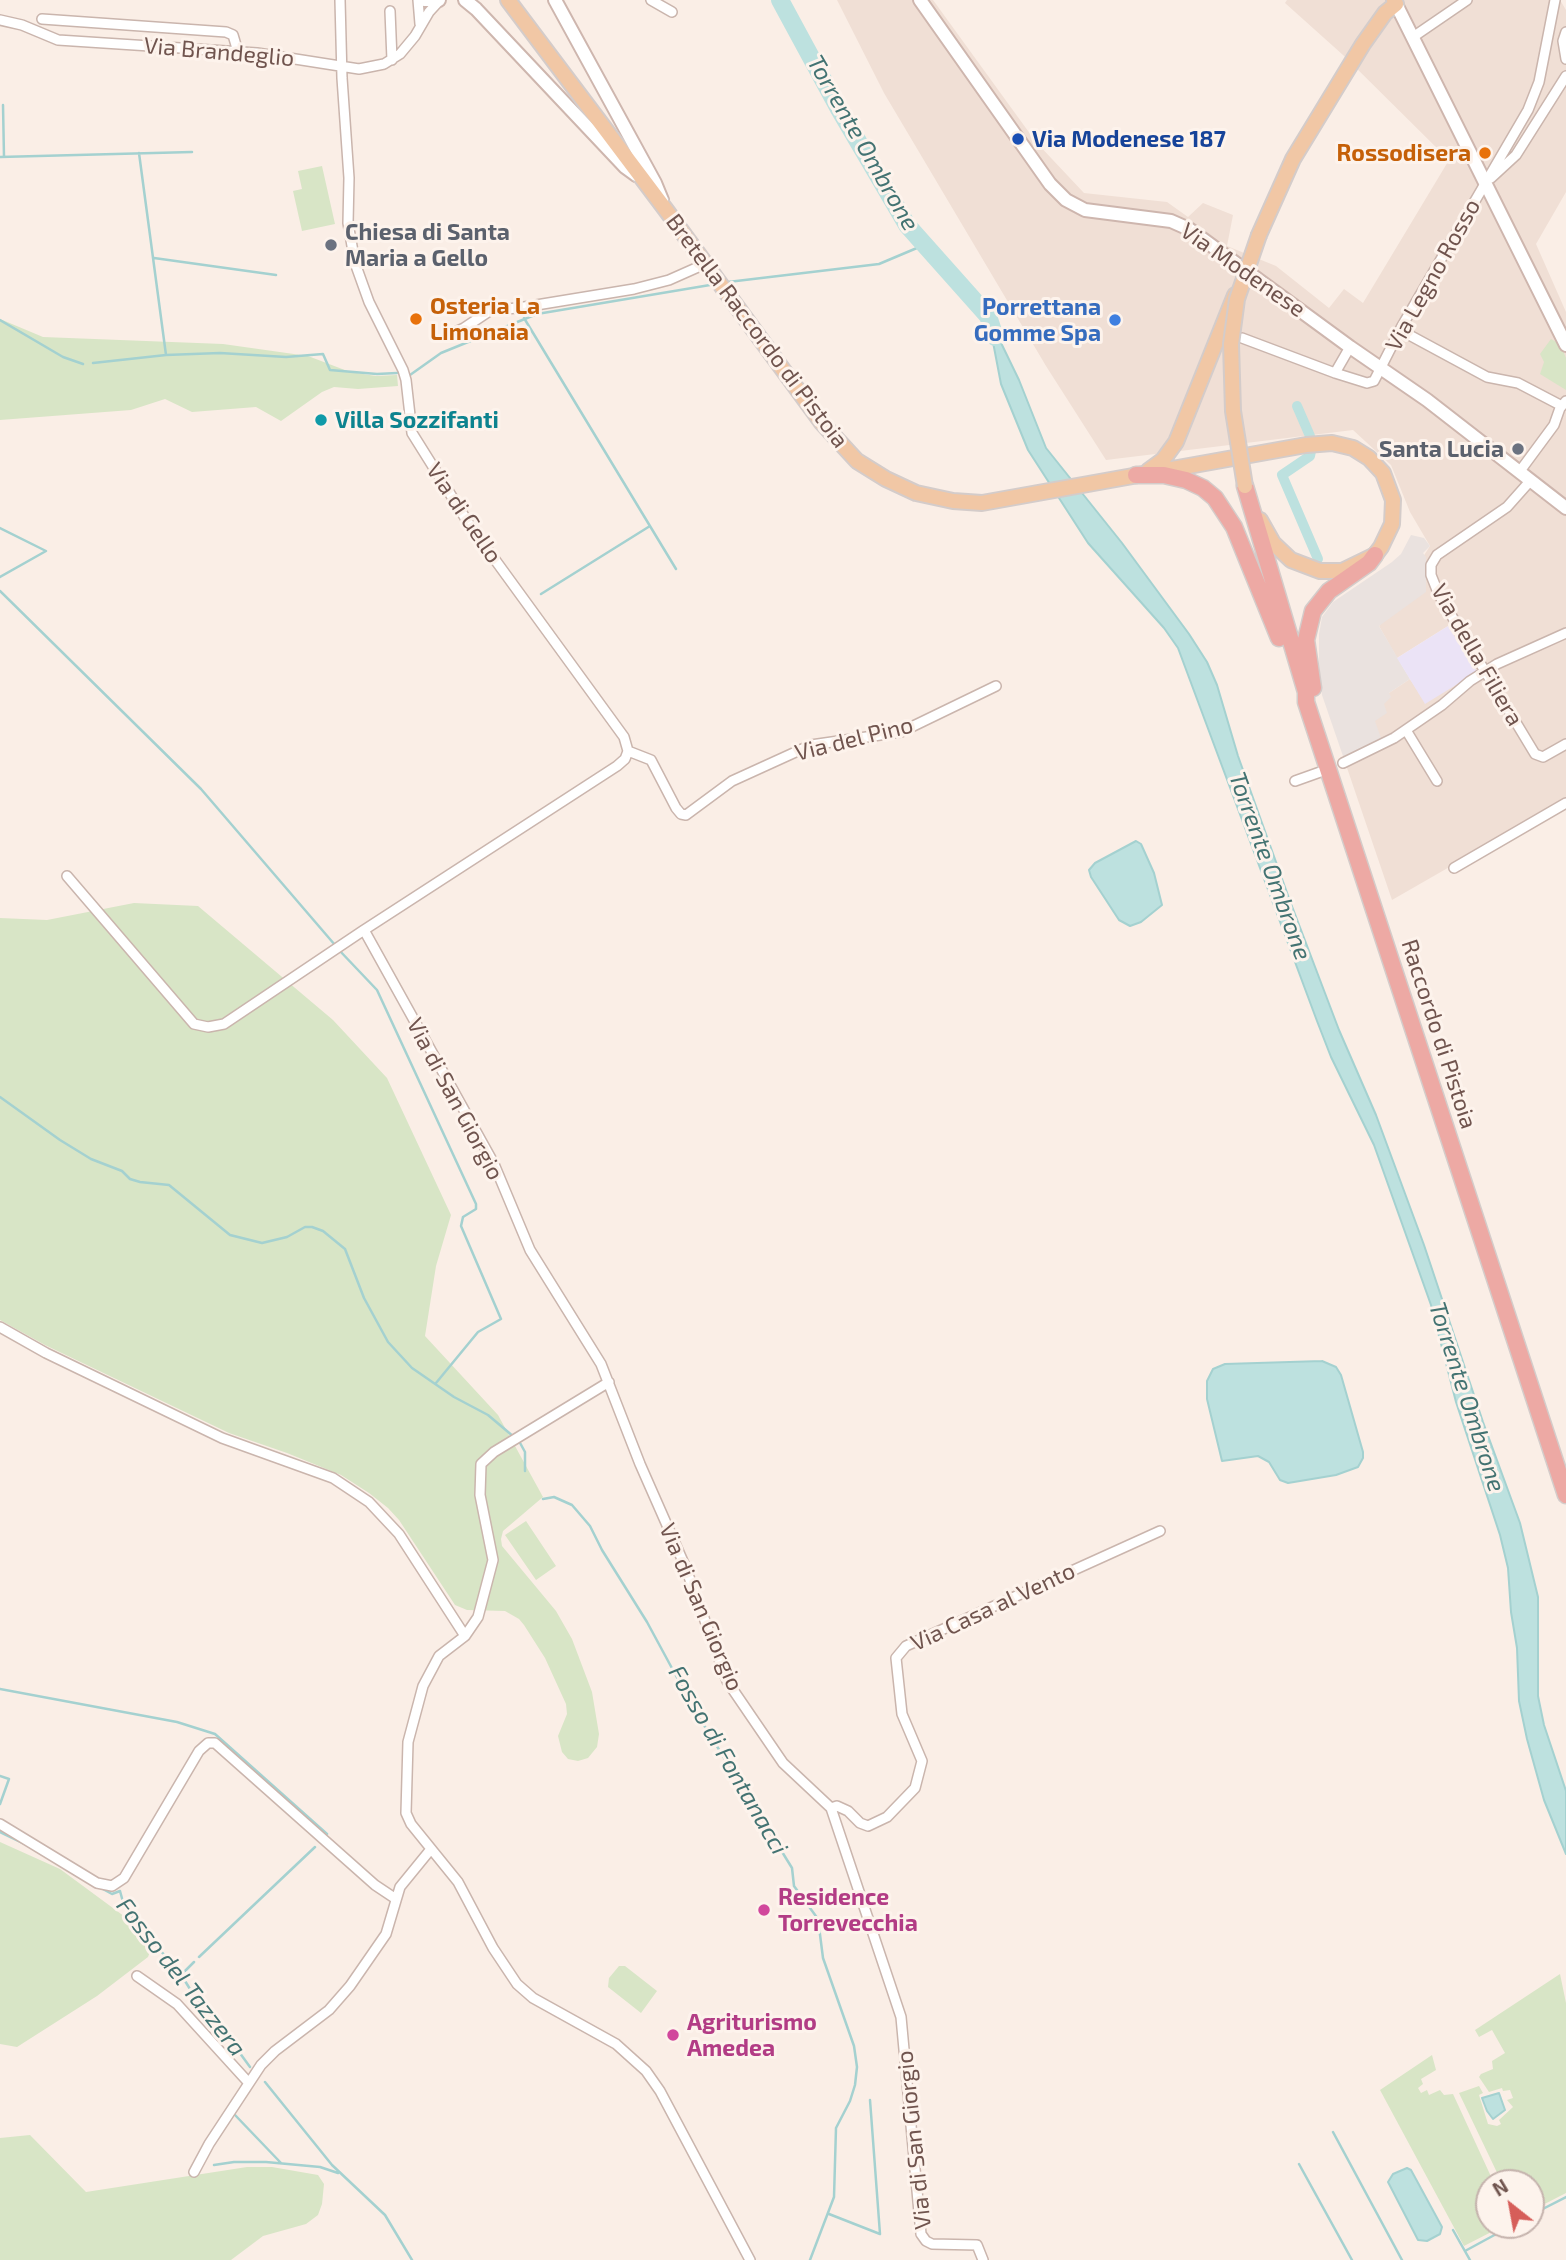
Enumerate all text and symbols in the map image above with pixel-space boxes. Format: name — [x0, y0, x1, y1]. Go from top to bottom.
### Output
street label: Via Brandeglio — [143, 32, 295, 72]
water label: Torrente Ombrone — [801, 50, 925, 236]
place label: Via Modenese 187 — [1032, 125, 1226, 153]
marker: Via Modenese 187 — [1010, 131, 1026, 147]
place label: Rossodisera — [1337, 139, 1471, 167]
marker: Rossodisera — [1477, 145, 1493, 161]
street label: Via Legno Rosso — [1380, 194, 1486, 356]
street label: Bretella Raccordo di Pistoia — [660, 209, 854, 453]
street label: Via Modenese — [1175, 217, 1311, 323]
place label: Chiesa di Santa Maria a Gello — [345, 218, 510, 272]
marker: Chiesa di Santa Maria a Gello — [323, 237, 339, 253]
place label: Osteria La Limonaia — [430, 292, 540, 346]
place label: Porrettana Gomme Spa — [974, 293, 1101, 347]
marker: Osteria La Limonaia — [408, 311, 424, 327]
marker: Porrettana Gomme Spa — [1107, 312, 1123, 328]
place label: Villa Sozzifanti — [335, 406, 499, 434]
marker: Villa Sozzifanti — [313, 412, 329, 428]
place label: Santa Lucia — [1379, 435, 1504, 463]
marker: Santa Lucia — [1510, 441, 1526, 457]
street label: Via di Gello — [420, 458, 508, 568]
street label: Via della Filiera — [1425, 579, 1529, 731]
street label: Via del Pino — [792, 711, 916, 767]
water label: Torrente Ombrone — [1223, 768, 1317, 964]
street label: Raccordo di Pistoia — [1395, 936, 1483, 1132]
street label: Via di San Giorgio — [401, 1013, 509, 1185]
water label: Torrente Ombrone — [1423, 1298, 1511, 1496]
street label: Via di San Giorgio — [653, 1519, 749, 1695]
street label: Via Casa al Vento — [907, 1557, 1079, 1657]
water label: Fosso di Fontanacci — [662, 1660, 794, 1860]
place label: Residence Torrevecchia — [778, 1883, 918, 1937]
water label: Fosso del Tazzera — [110, 1892, 252, 2062]
marker: Residence Torrevecchia — [756, 1902, 772, 1918]
place label: Agriturismo Amedea — [687, 2008, 817, 2062]
marker: Agriturismo Amedea — [665, 2027, 681, 2043]
street label: Via di San Giorgio — [891, 2049, 937, 2231]
north arrow — [1475, 2169, 1545, 2239]
text: N — [1488, 2174, 1512, 2201]

